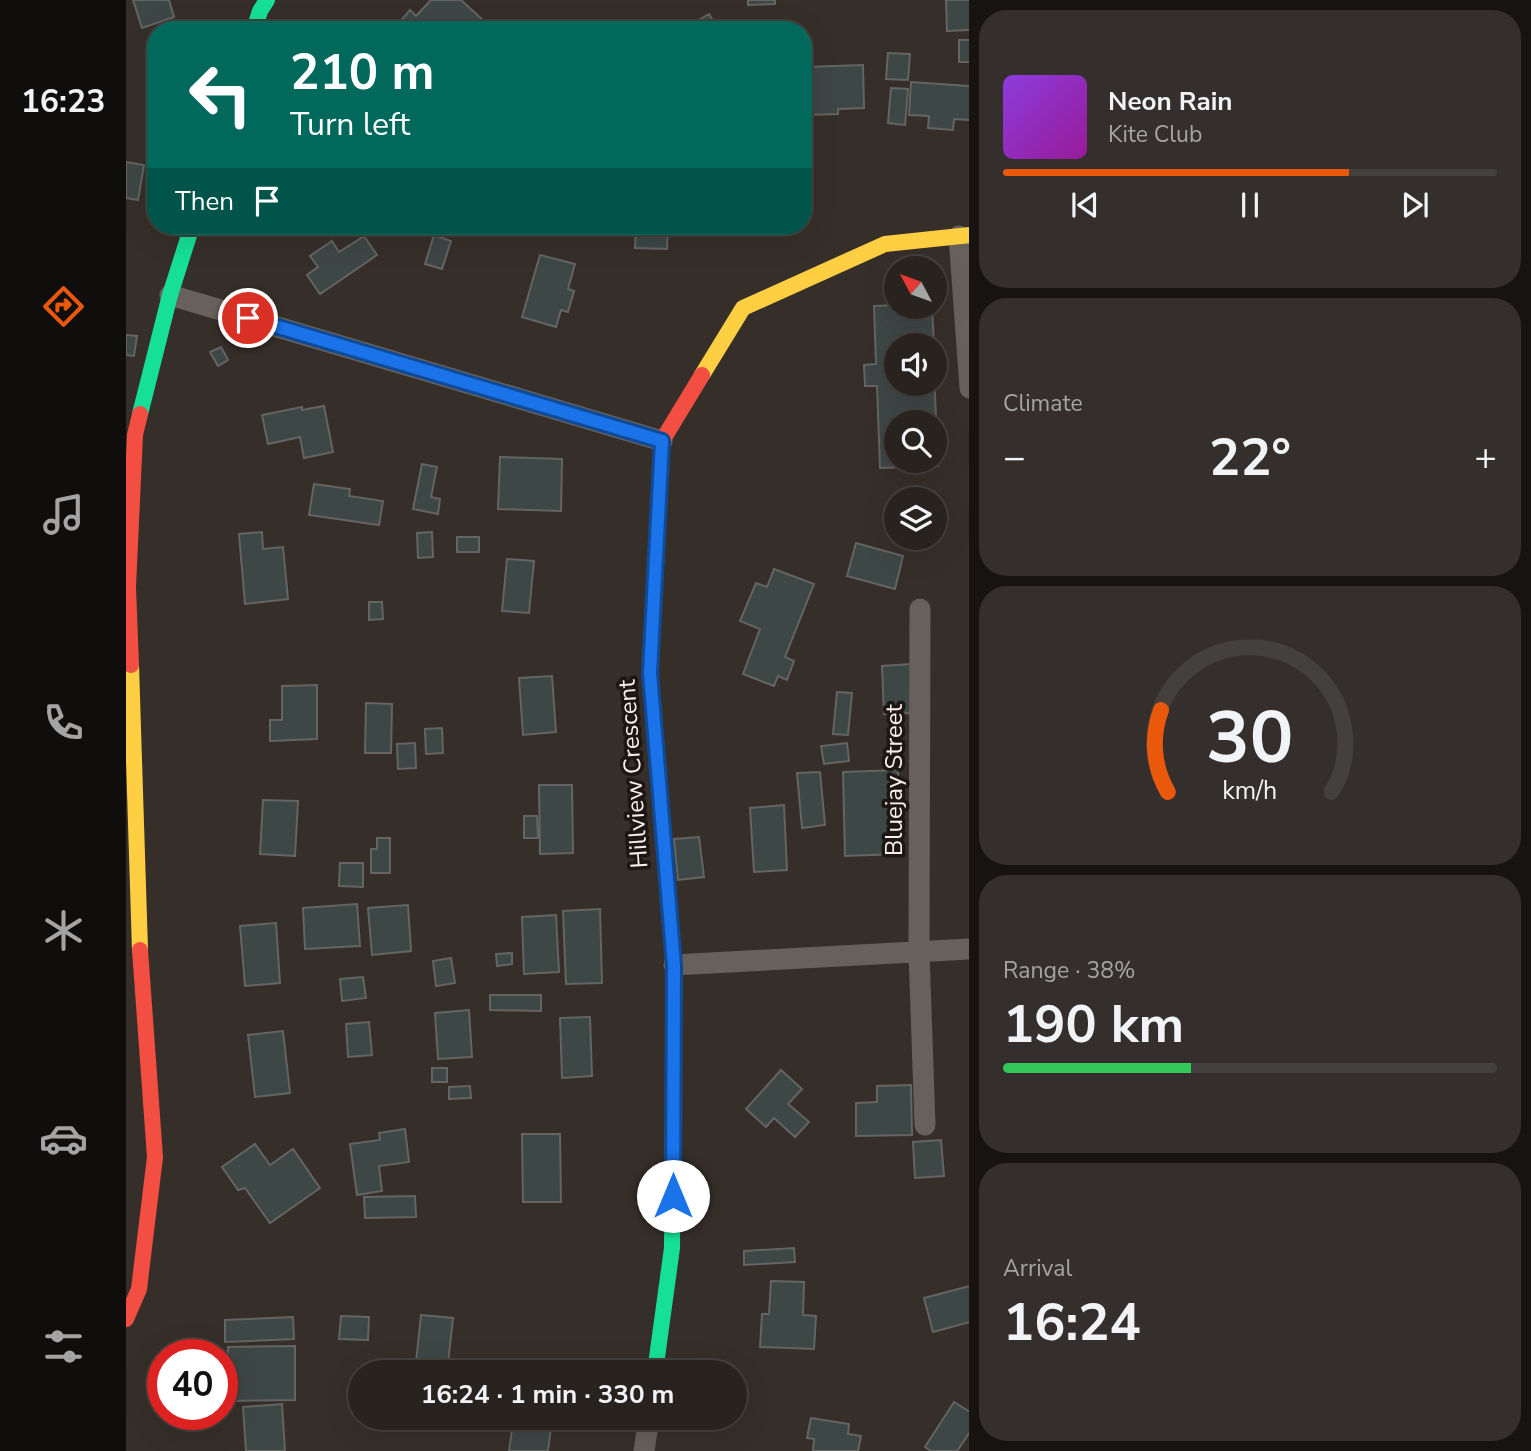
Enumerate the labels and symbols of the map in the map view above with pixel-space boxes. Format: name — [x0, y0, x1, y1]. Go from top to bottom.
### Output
north arrow — [884, 256, 947, 318]
pin — [218, 288, 278, 348]
street label: Hillview Crescent — [610, 678, 656, 870]
street label: Bluejay Street — [878, 703, 910, 856]
position arrow — [636, 1159, 710, 1233]
speed limit sign: 40 — [147, 1339, 238, 1430]

